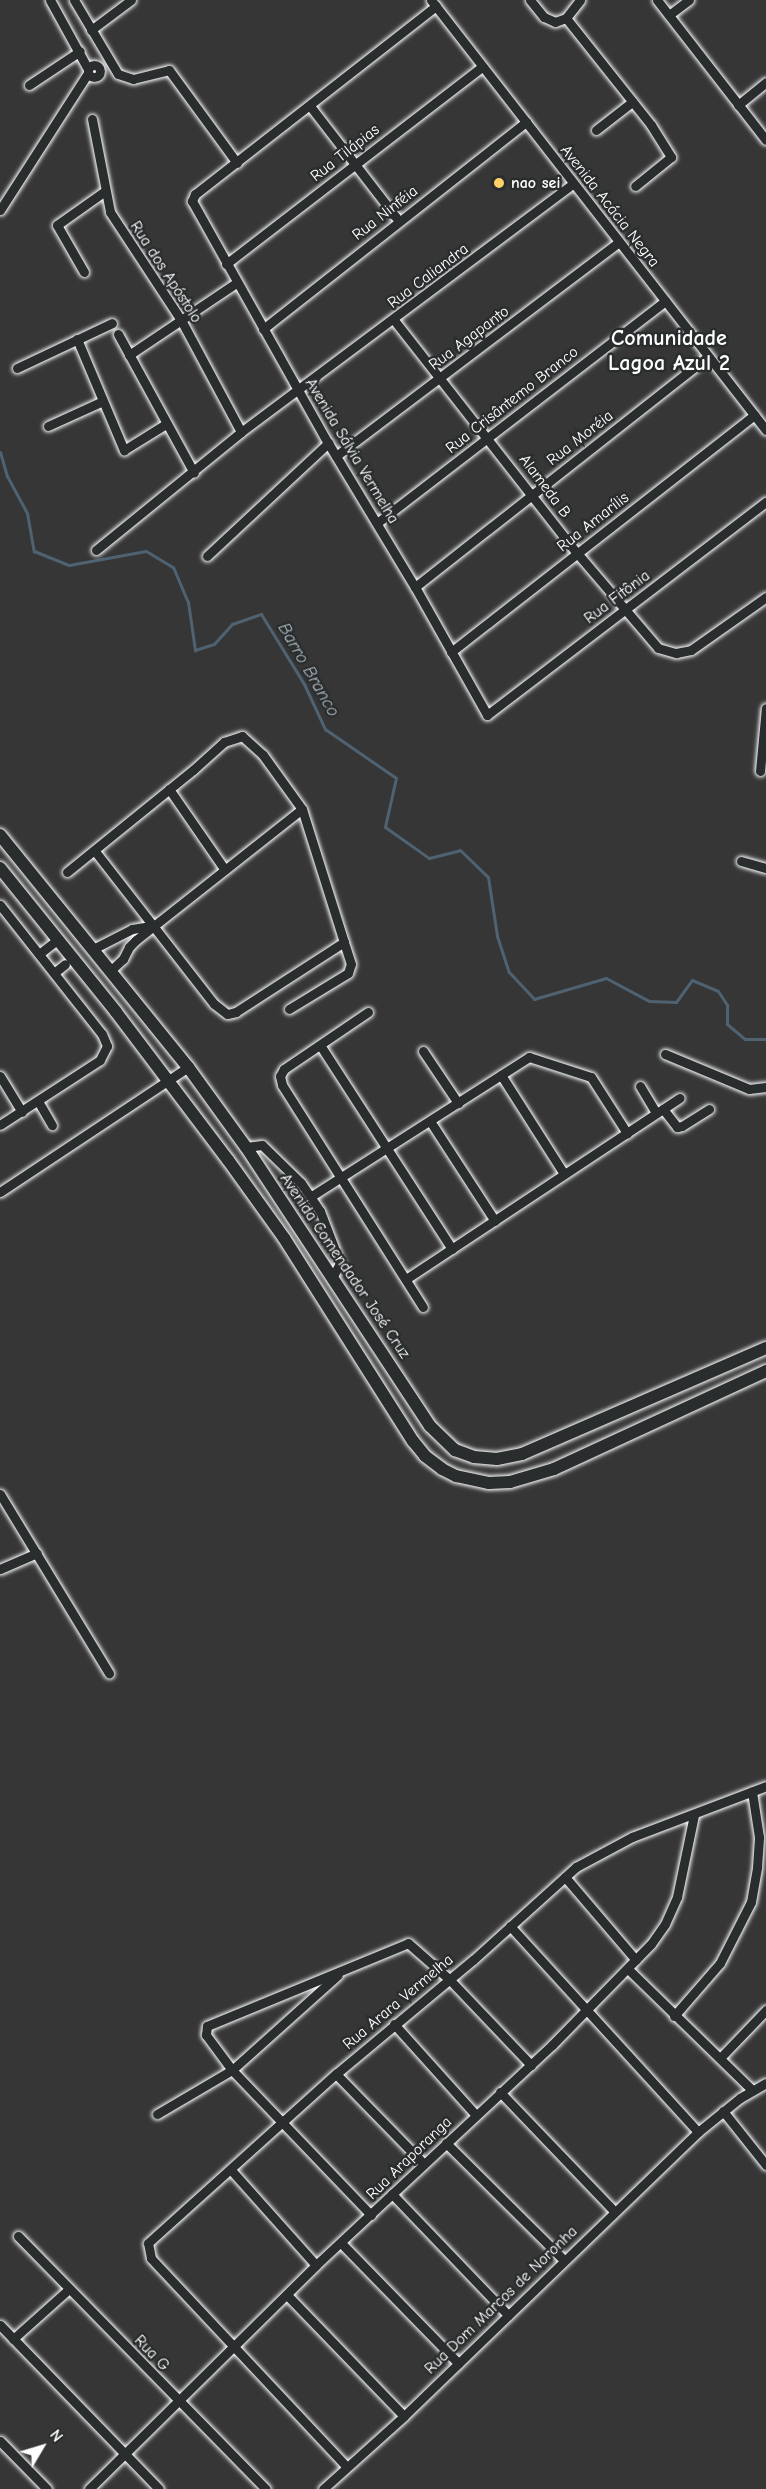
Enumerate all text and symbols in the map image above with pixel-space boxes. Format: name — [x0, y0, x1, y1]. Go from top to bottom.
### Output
street label: Rua Tilápias — [307, 120, 383, 186]
street label: Avenida Acácia Negra — [556, 141, 664, 271]
place label: nao sei — [511, 173, 560, 193]
marker: nao sei — [492, 176, 506, 190]
street label: Rua Ninféia — [348, 181, 422, 245]
street label: Rua dos Apóstolo — [126, 218, 206, 326]
street label: Rua Caliandra — [384, 239, 472, 313]
street label: Rua Agapanto — [425, 302, 513, 374]
district label: Comunidade Lagoa Azul 2 — [608, 325, 730, 376]
street label: Rua Crisântemo Branco — [442, 342, 582, 458]
street label: Avenida Sálvia Vermelha — [301, 375, 403, 527]
street label: Rua Moréia — [543, 406, 617, 470]
street label: Alameda B — [515, 451, 575, 521]
street label: Rua Amarílis — [553, 488, 633, 556]
street label: Rua Fitônia — [580, 566, 654, 628]
water label: Barro Branco — [272, 619, 344, 721]
street label: Avenida Comendador José Cruz — [276, 1170, 414, 1362]
street label: Rua Arara Vermelha — [339, 1950, 457, 2054]
street label: Rua Araporanga — [362, 2112, 456, 2204]
street label: Rua Dom Marcos de Noronha — [421, 2222, 581, 2378]
street label: Rua G — [130, 2331, 174, 2375]
north arrow — [12, 2417, 72, 2477]
text: N — [46, 2426, 66, 2446]

